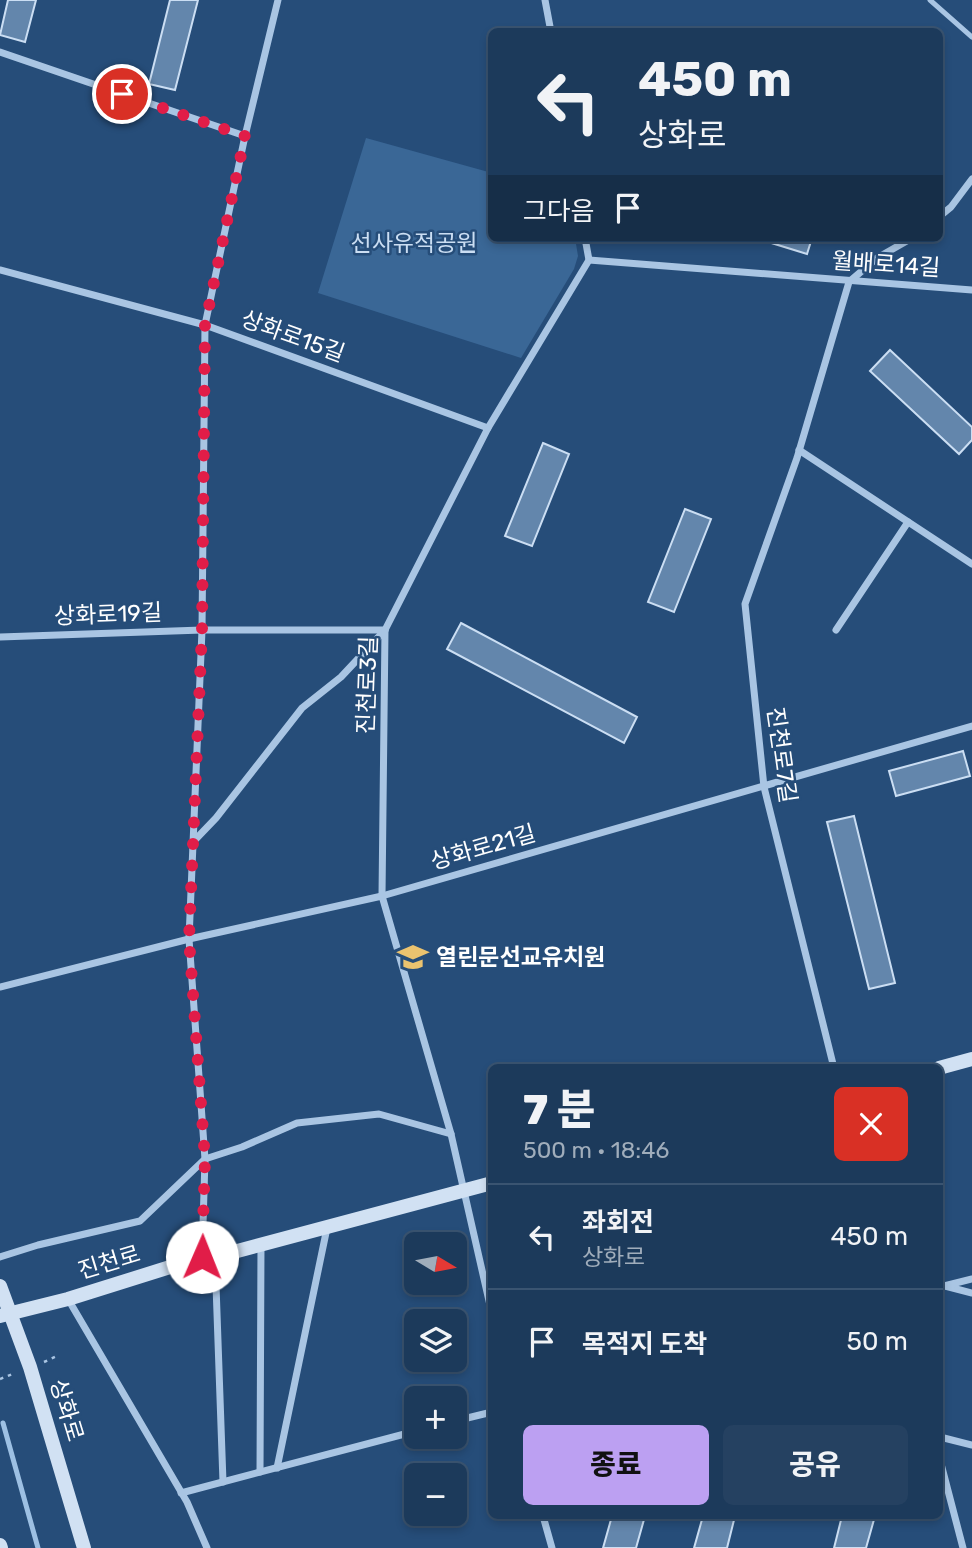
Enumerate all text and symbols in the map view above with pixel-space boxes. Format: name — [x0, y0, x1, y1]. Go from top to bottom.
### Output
text: 450 m — [638, 50, 792, 108]
icon: left — [523, 56, 614, 147]
pin — [92, 64, 152, 124]
icon: arrive — [103, 75, 141, 113]
text: 상화로 — [638, 116, 726, 154]
icon: arrive — [609, 189, 647, 227]
text: 그다음 — [523, 196, 595, 227]
park label: 선사유적공원 — [351, 229, 477, 257]
street label: 월배로14길 — [831, 246, 941, 282]
street label: 상화로15길 — [237, 304, 349, 368]
street label: 상화로19길 — [53, 598, 163, 630]
street label: 진천로3길 — [351, 635, 383, 735]
street label: 진천로7길 — [761, 705, 803, 805]
street label: 상화로21길 — [427, 819, 539, 875]
school or university icon: 열린문선교유치원 — [396, 940, 430, 974]
place label: 열린문선교유치원 — [436, 943, 605, 971]
text: 7 분 — [523, 1085, 595, 1135]
button: close — [834, 1087, 908, 1161]
text: 500 m · 18:46 — [523, 1136, 669, 1164]
text: 좌회전 — [582, 1207, 654, 1238]
icon: left — [523, 1218, 561, 1256]
position arrow — [165, 1220, 239, 1294]
text: 450 m — [830, 1221, 908, 1252]
north arrow — [404, 1232, 467, 1295]
map controls — [404, 1232, 467, 1526]
street label: 진천로 — [75, 1239, 143, 1285]
text: 상화로 — [582, 1243, 645, 1271]
button: layers — [404, 1309, 467, 1372]
icon: arrive — [523, 1323, 561, 1361]
text: 50 m — [847, 1326, 908, 1357]
text: 목적지 도착 — [582, 1329, 707, 1360]
street label: 상화로 — [44, 1376, 90, 1444]
button: + — [404, 1386, 467, 1449]
button: 종료 — [523, 1425, 709, 1505]
button: 공유 — [723, 1425, 908, 1505]
button: − — [404, 1463, 467, 1526]

